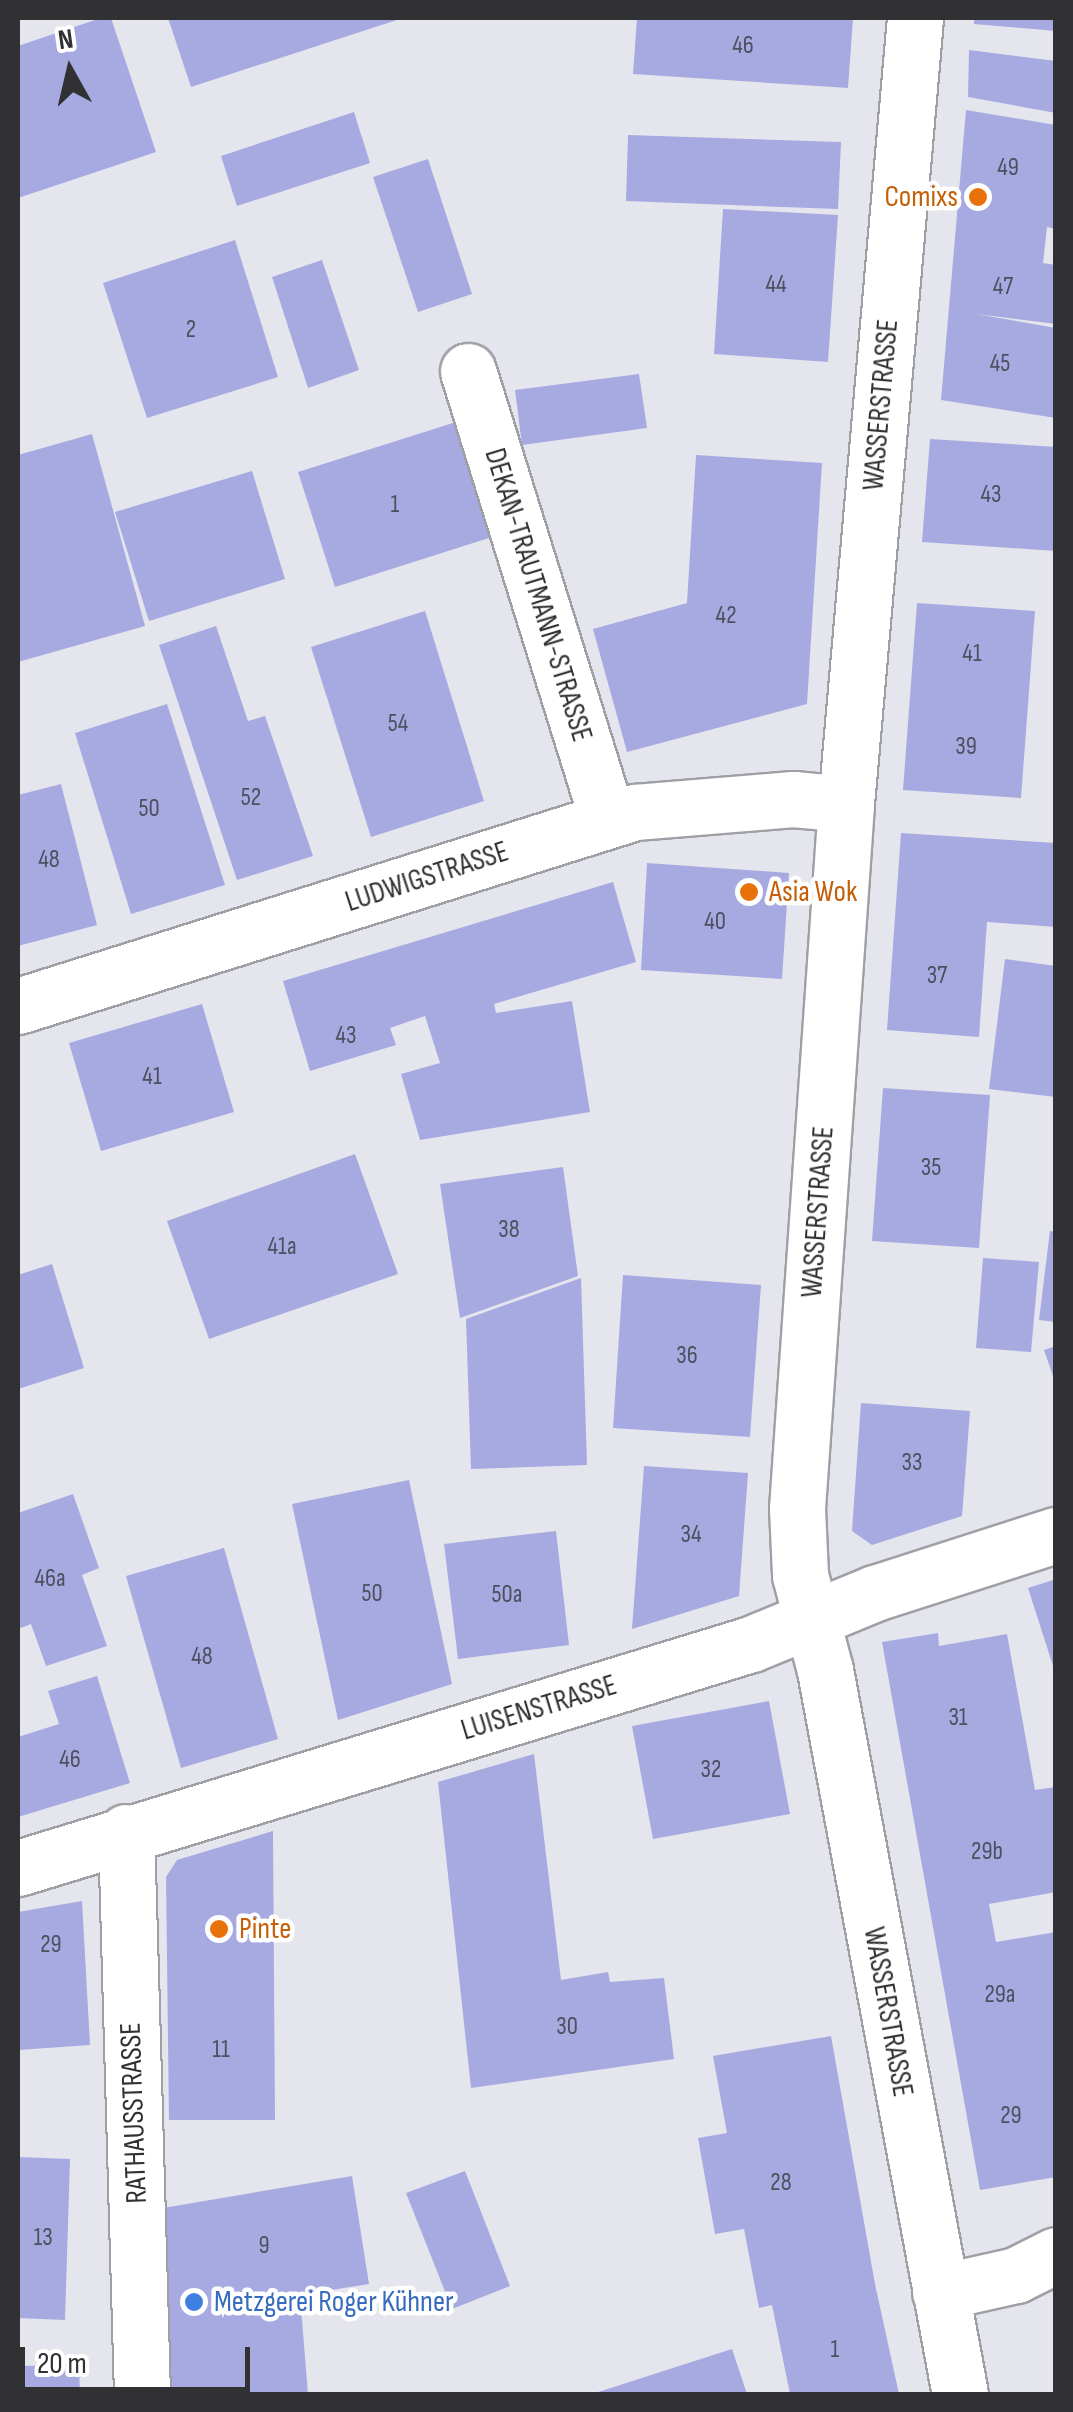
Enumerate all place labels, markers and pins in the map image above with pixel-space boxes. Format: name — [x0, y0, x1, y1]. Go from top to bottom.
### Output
place label: Comixs — [884, 179, 958, 215]
marker: Comixs — [967, 186, 989, 208]
place label: Asia Wok — [769, 874, 858, 910]
marker: Asia Wok — [738, 881, 760, 903]
place label: Pinte — [239, 1911, 291, 1947]
marker: Pinte — [208, 1918, 230, 1940]
place label: Metzgerei Roger Kühner — [214, 2284, 454, 2320]
marker: Metzgerei Roger Kühner — [183, 2291, 205, 2313]

